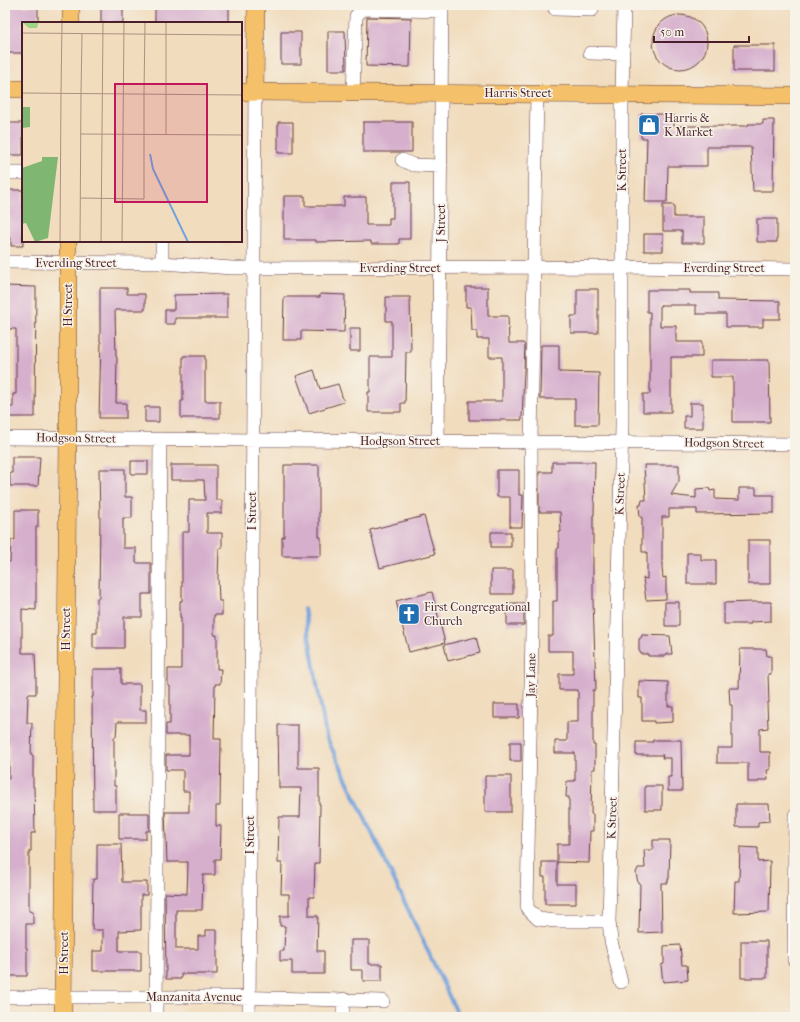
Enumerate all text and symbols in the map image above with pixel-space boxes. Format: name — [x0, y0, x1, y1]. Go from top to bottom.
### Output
scale bar — [654, 18, 749, 44]
inset map — [22, 22, 242, 242]
text: 50 m — [660, 25, 684, 39]
street label: Harris Street — [484, 86, 552, 100]
place label: Harris & K Market — [664, 111, 714, 139]
shop icon: Harris & K Market — [636, 112, 662, 138]
street label: K Street — [615, 148, 629, 191]
street label: J Street — [434, 203, 448, 243]
street label: Everding Street — [35, 256, 117, 270]
street label: Everding Street — [359, 261, 441, 275]
street label: Everding Street — [683, 261, 765, 275]
street label: H Street — [61, 282, 75, 327]
street label: Hodgson Street — [36, 430, 117, 446]
street label: Hodgson Street — [360, 434, 441, 448]
street label: Hodgson Street — [684, 435, 765, 451]
street label: K Street — [612, 472, 628, 516]
street label: I Street — [245, 491, 259, 530]
place label: First Congregational Church — [424, 600, 531, 628]
church icon: First Congregational Church — [396, 601, 422, 627]
street label: H Street — [59, 606, 73, 651]
street label: Jay Lane — [524, 653, 538, 698]
street label: K Street — [604, 796, 620, 840]
street label: I Street — [243, 815, 257, 854]
street label: H Street — [57, 930, 71, 975]
street label: Manzanita Avenue — [146, 990, 242, 1004]

